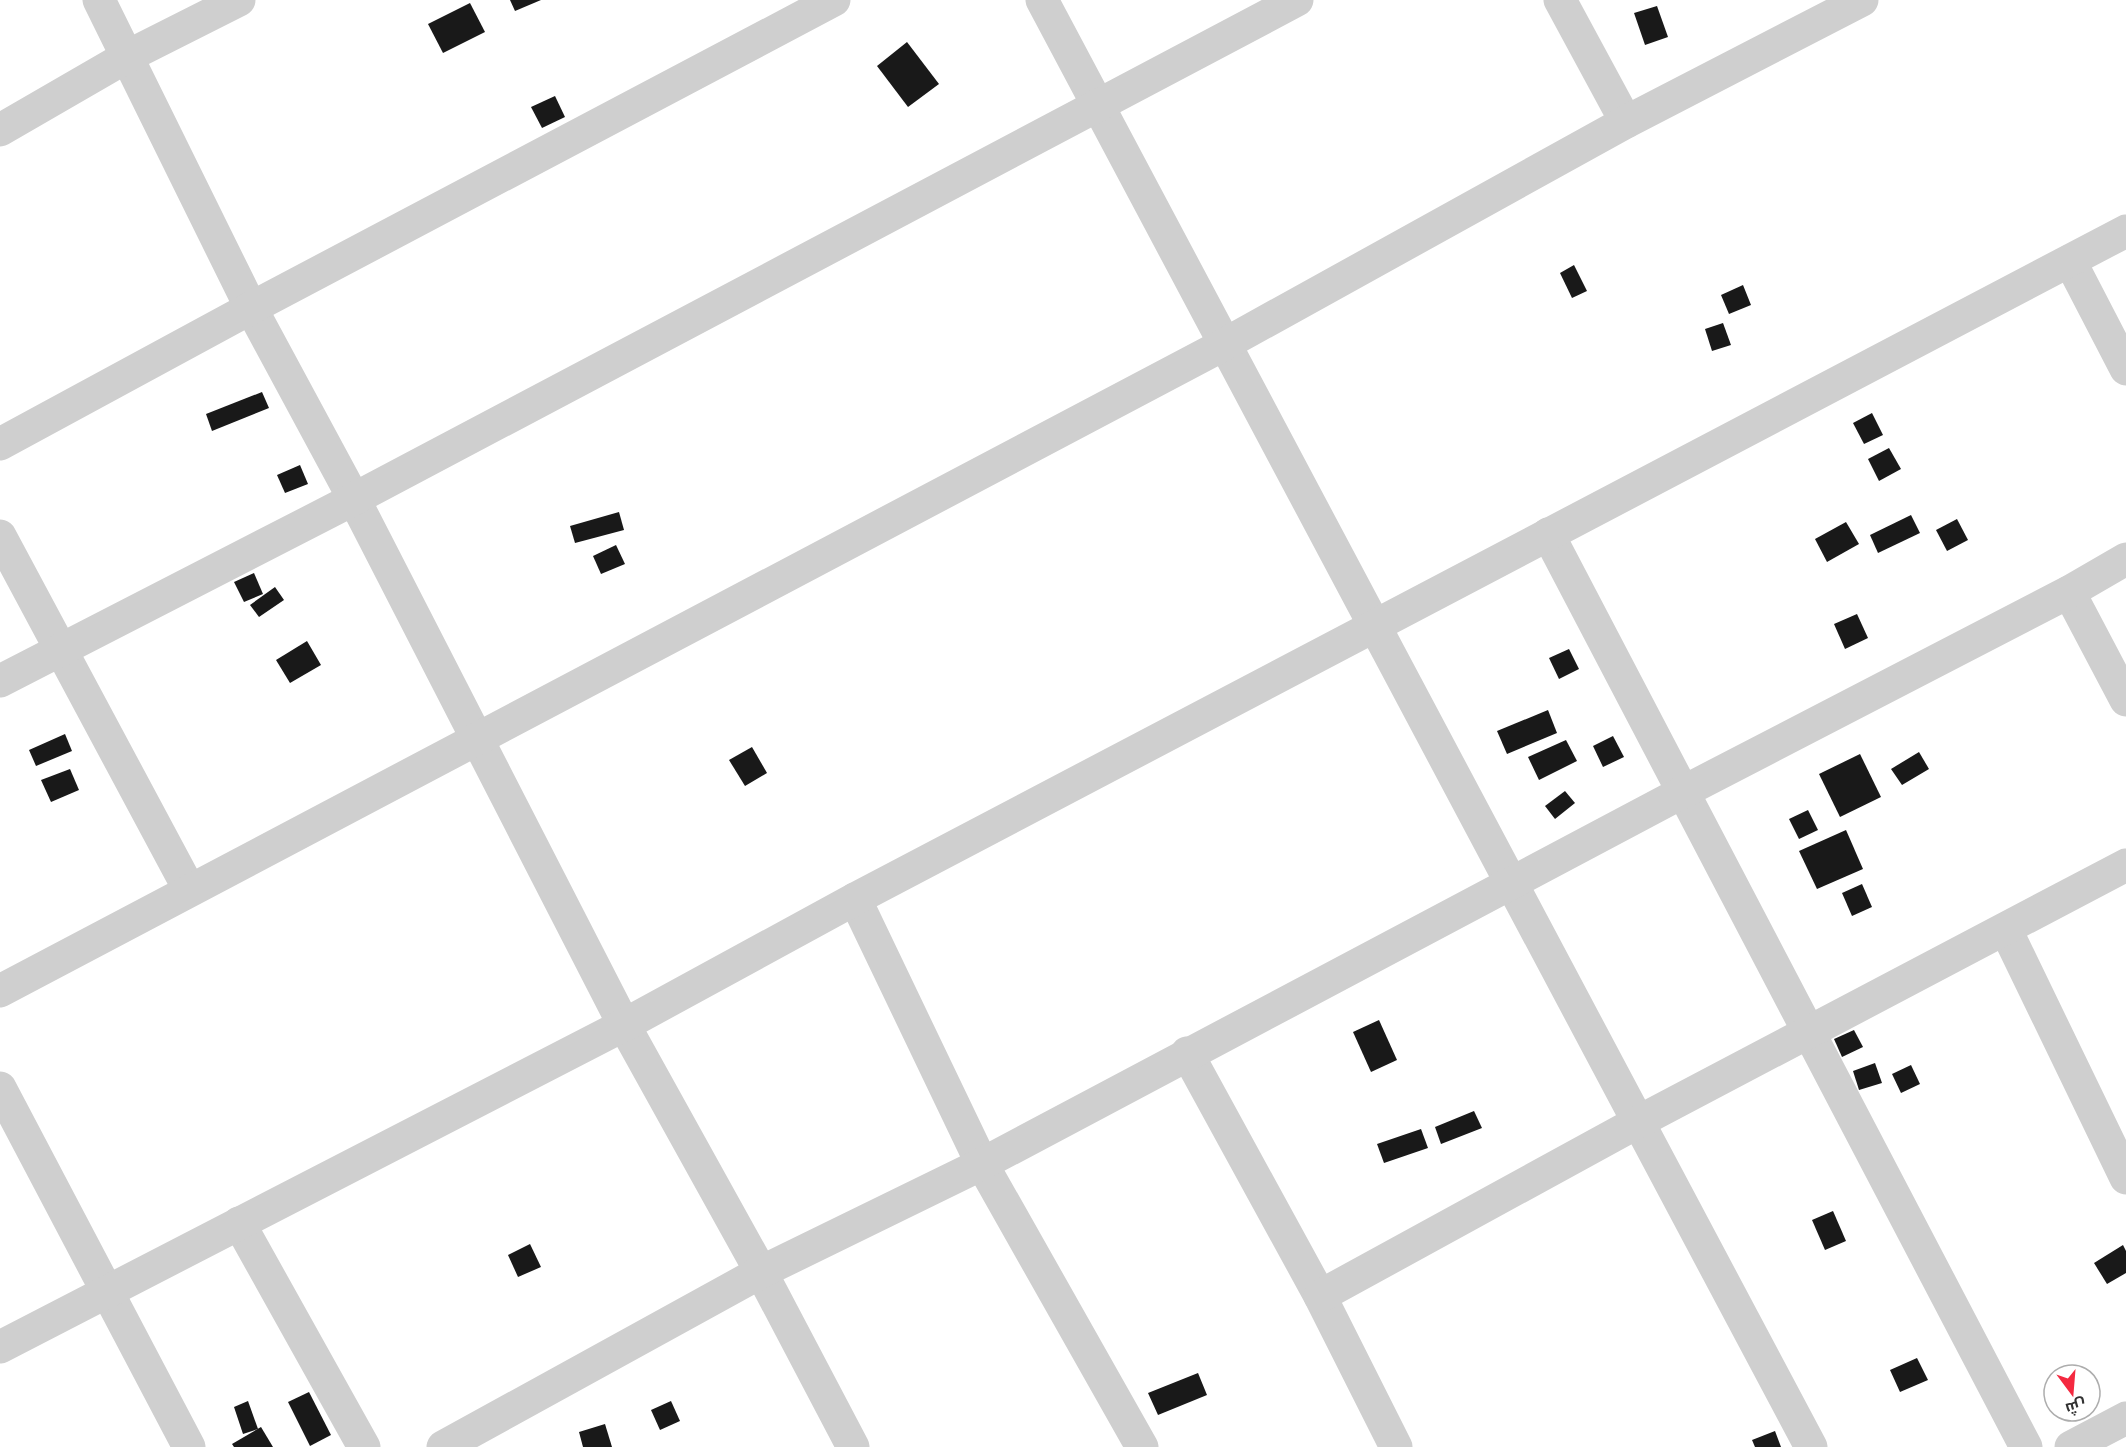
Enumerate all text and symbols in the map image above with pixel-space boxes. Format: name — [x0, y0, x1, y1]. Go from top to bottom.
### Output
north arrow — [2042, 1363, 2102, 1423]
text: ش — [2064, 1395, 2089, 1420]

